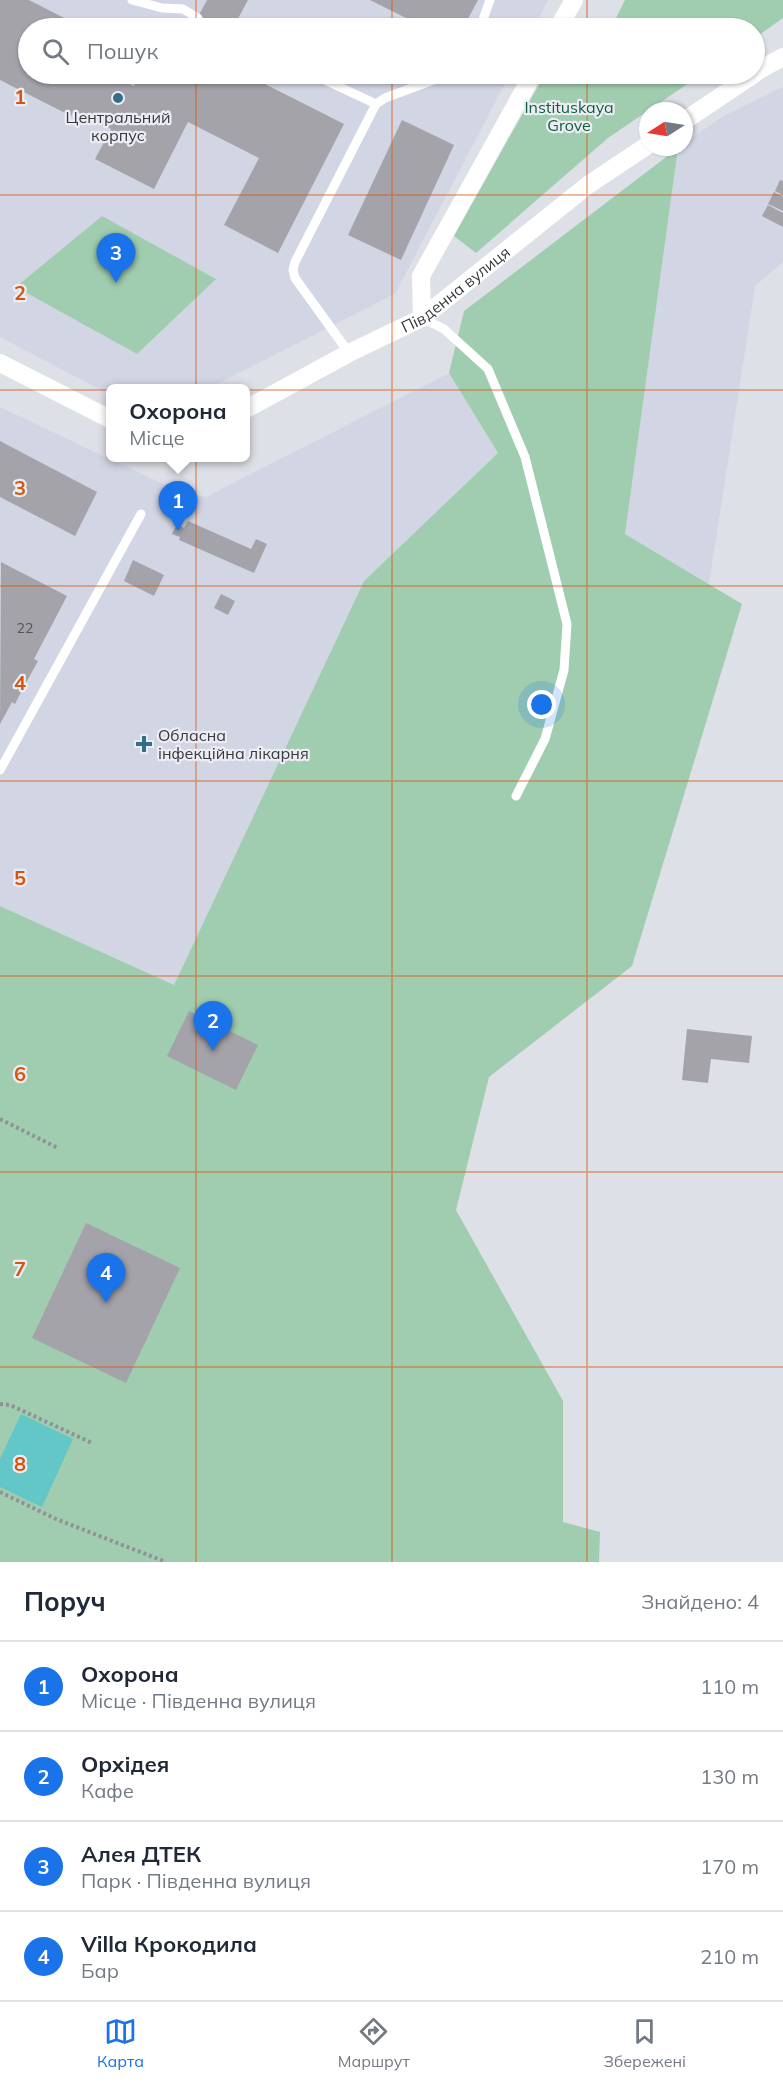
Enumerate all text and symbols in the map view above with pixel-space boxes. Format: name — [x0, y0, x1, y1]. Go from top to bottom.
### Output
search box — [18, 18, 765, 84]
icon: search — [39, 35, 72, 68]
text: Пошук — [87, 37, 158, 65]
text: 1 — [14, 84, 26, 109]
marker: Центральний корпус — [111, 91, 125, 105]
park label: Іnstituskaya Grove — [524, 97, 614, 135]
north arrow — [639, 102, 693, 156]
place label: Центральний корпус — [66, 107, 170, 145]
pin: 3 — [96, 234, 136, 283]
street label: Південна вулиця — [398, 242, 514, 337]
text: 2 — [14, 280, 26, 305]
popup — [106, 384, 250, 462]
text: Охорона — [129, 397, 227, 425]
text: Місце — [129, 425, 185, 450]
text: 3 — [14, 475, 26, 500]
pin: 1 — [158, 482, 198, 531]
house number: 22 — [17, 619, 33, 637]
text: 4 — [14, 670, 26, 695]
your location — [527, 690, 556, 719]
place label: Обласна інфекційна лікарня — [158, 725, 309, 763]
marker: Обласна інфекційна лікарня — [135, 735, 153, 753]
text: 5 — [14, 865, 26, 890]
pin: 2 — [194, 1002, 232, 1051]
text: 6 — [14, 1061, 26, 1086]
pin: 4 — [86, 1254, 126, 1303]
text: 7 — [14, 1256, 26, 1281]
text: 8 — [14, 1451, 26, 1476]
text: Поруч — [24, 1585, 106, 1618]
text: Знайдено: 4 — [641, 1589, 759, 1614]
text: Охорона — [81, 1660, 179, 1688]
text: 1 — [38, 1674, 50, 1699]
text: 110 m — [700, 1674, 759, 1699]
text: Місце · Південна вулиця — [81, 1688, 316, 1713]
text: Орхідея — [81, 1750, 169, 1778]
text: 2 — [38, 1764, 50, 1789]
text: 130 m — [700, 1764, 759, 1789]
text: Кафе — [81, 1778, 134, 1803]
text: Алея ДТЕК — [81, 1840, 201, 1868]
text: 3 — [38, 1854, 50, 1879]
text: 170 m — [700, 1854, 759, 1879]
text: Парк · Південна вулиця — [81, 1868, 311, 1893]
text: Villa Крокодила — [81, 1930, 257, 1958]
text: 4 — [38, 1944, 50, 1969]
text: 210 m — [700, 1944, 759, 1969]
text: Бар — [81, 1958, 119, 1983]
tab: Карта — [97, 2015, 144, 2071]
tab: Маршрут — [338, 2015, 410, 2071]
tab: Збережені — [604, 2015, 686, 2071]

